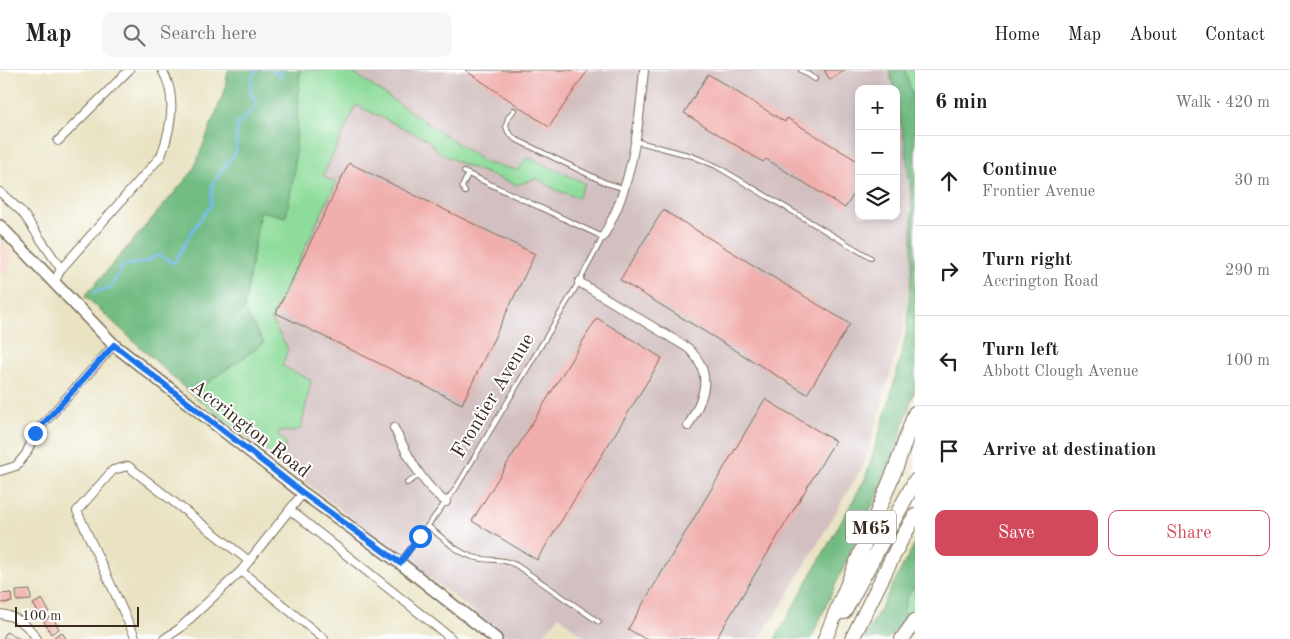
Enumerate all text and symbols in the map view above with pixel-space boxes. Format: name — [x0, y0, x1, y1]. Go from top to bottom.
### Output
search box — [102, 12, 452, 57]
icon: search — [120, 21, 148, 49]
text: Map — [25, 23, 72, 47]
text: Search here — [160, 25, 257, 44]
text: Home — [994, 26, 1040, 44]
text: Map — [1068, 26, 1101, 44]
text: About — [1129, 26, 1177, 44]
text: Contact — [1205, 26, 1265, 44]
map controls — [855, 85, 900, 220]
button: + — [855, 85, 900, 130]
text: 6 min — [935, 92, 988, 113]
text: Walk · 420 m — [1175, 95, 1270, 111]
button: − — [855, 130, 900, 175]
text: Continue — [982, 161, 1057, 180]
icon: ahead — [935, 167, 963, 195]
text: 30 m — [1234, 173, 1270, 189]
button: layers — [855, 175, 900, 220]
text: Frontier Avenue — [982, 184, 1095, 200]
text: Turn right — [982, 251, 1072, 270]
icon: right — [935, 257, 963, 285]
text: 290 m — [1225, 263, 1270, 279]
text: Accrington Road — [982, 274, 1099, 290]
street label: Frontier Avenue — [449, 330, 539, 462]
text: Turn left — [982, 341, 1059, 360]
icon: left — [935, 347, 963, 375]
text: 100 m — [1225, 353, 1270, 369]
text: Abbott Clough Avenue — [982, 364, 1138, 380]
street label: Accrington Road — [186, 377, 313, 482]
route end — [24, 422, 47, 445]
icon: arrive — [935, 437, 963, 465]
text: Arrive at destination — [982, 441, 1156, 460]
button: Save — [935, 510, 1098, 556]
button: Share — [1108, 510, 1270, 556]
road number: M65 — [846, 511, 896, 544]
route start — [409, 525, 432, 548]
scale bar — [15, 604, 139, 627]
text: 100 m — [22, 609, 61, 623]

